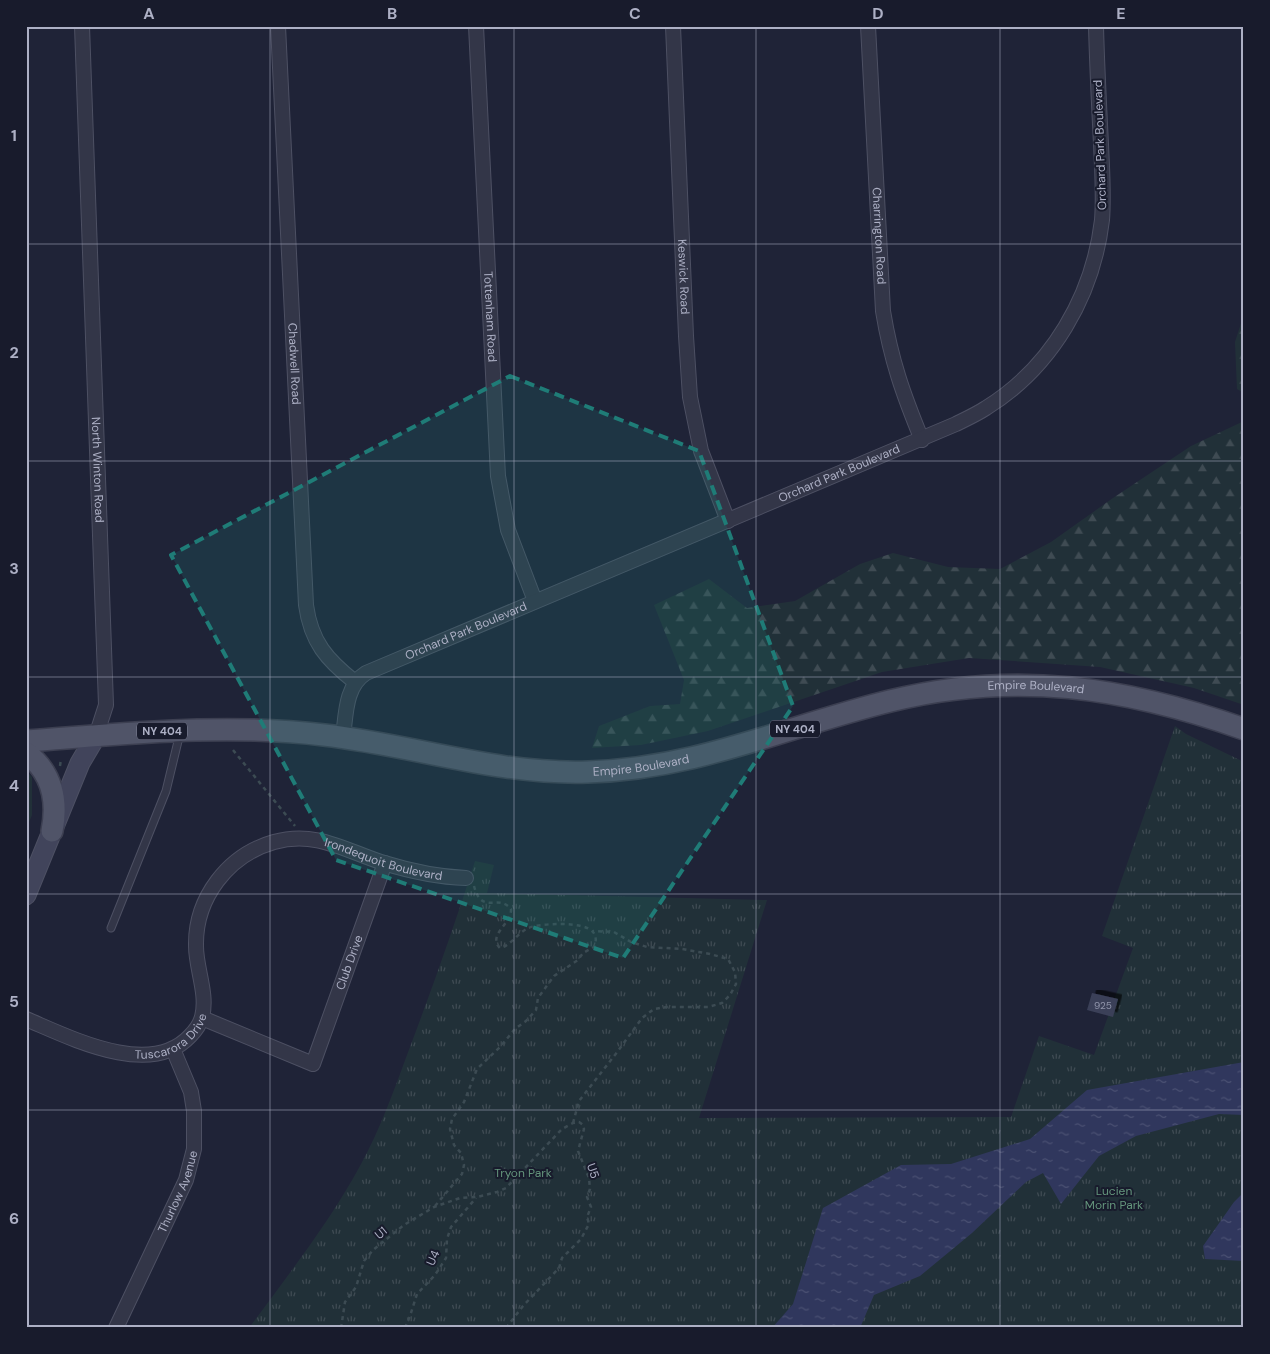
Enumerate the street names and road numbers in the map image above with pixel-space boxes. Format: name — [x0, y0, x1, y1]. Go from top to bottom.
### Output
street label: Orchard Park Boulevard — [1090, 80, 1110, 210]
street label: Charrington Road — [868, 187, 890, 285]
street label: Keswick Road — [674, 239, 693, 315]
street label: Tottenham Road — [480, 271, 500, 362]
street label: Chadwell Road — [284, 322, 304, 405]
street label: North Winton Road — [88, 417, 108, 523]
street label: Orchard Park Boulevard — [776, 441, 902, 506]
street label: Orchard Park Boulevard — [403, 598, 529, 664]
street label: Empire Boulevard — [987, 677, 1085, 697]
road number: NY 404 — [770, 721, 820, 738]
road number: NY 404 — [137, 722, 187, 739]
street label: Empire Boulevard — [593, 751, 691, 780]
street label: Irondequoit Boulevard — [323, 834, 443, 884]
street label: Club Drive — [332, 933, 367, 992]
street label: Tuscarora Drive — [134, 1011, 211, 1063]
street label: Thurlow Avenue — [154, 1149, 201, 1235]
street label: U5 — [583, 1161, 603, 1181]
street label: U1 — [371, 1223, 391, 1243]
street label: U4 — [423, 1248, 443, 1268]

